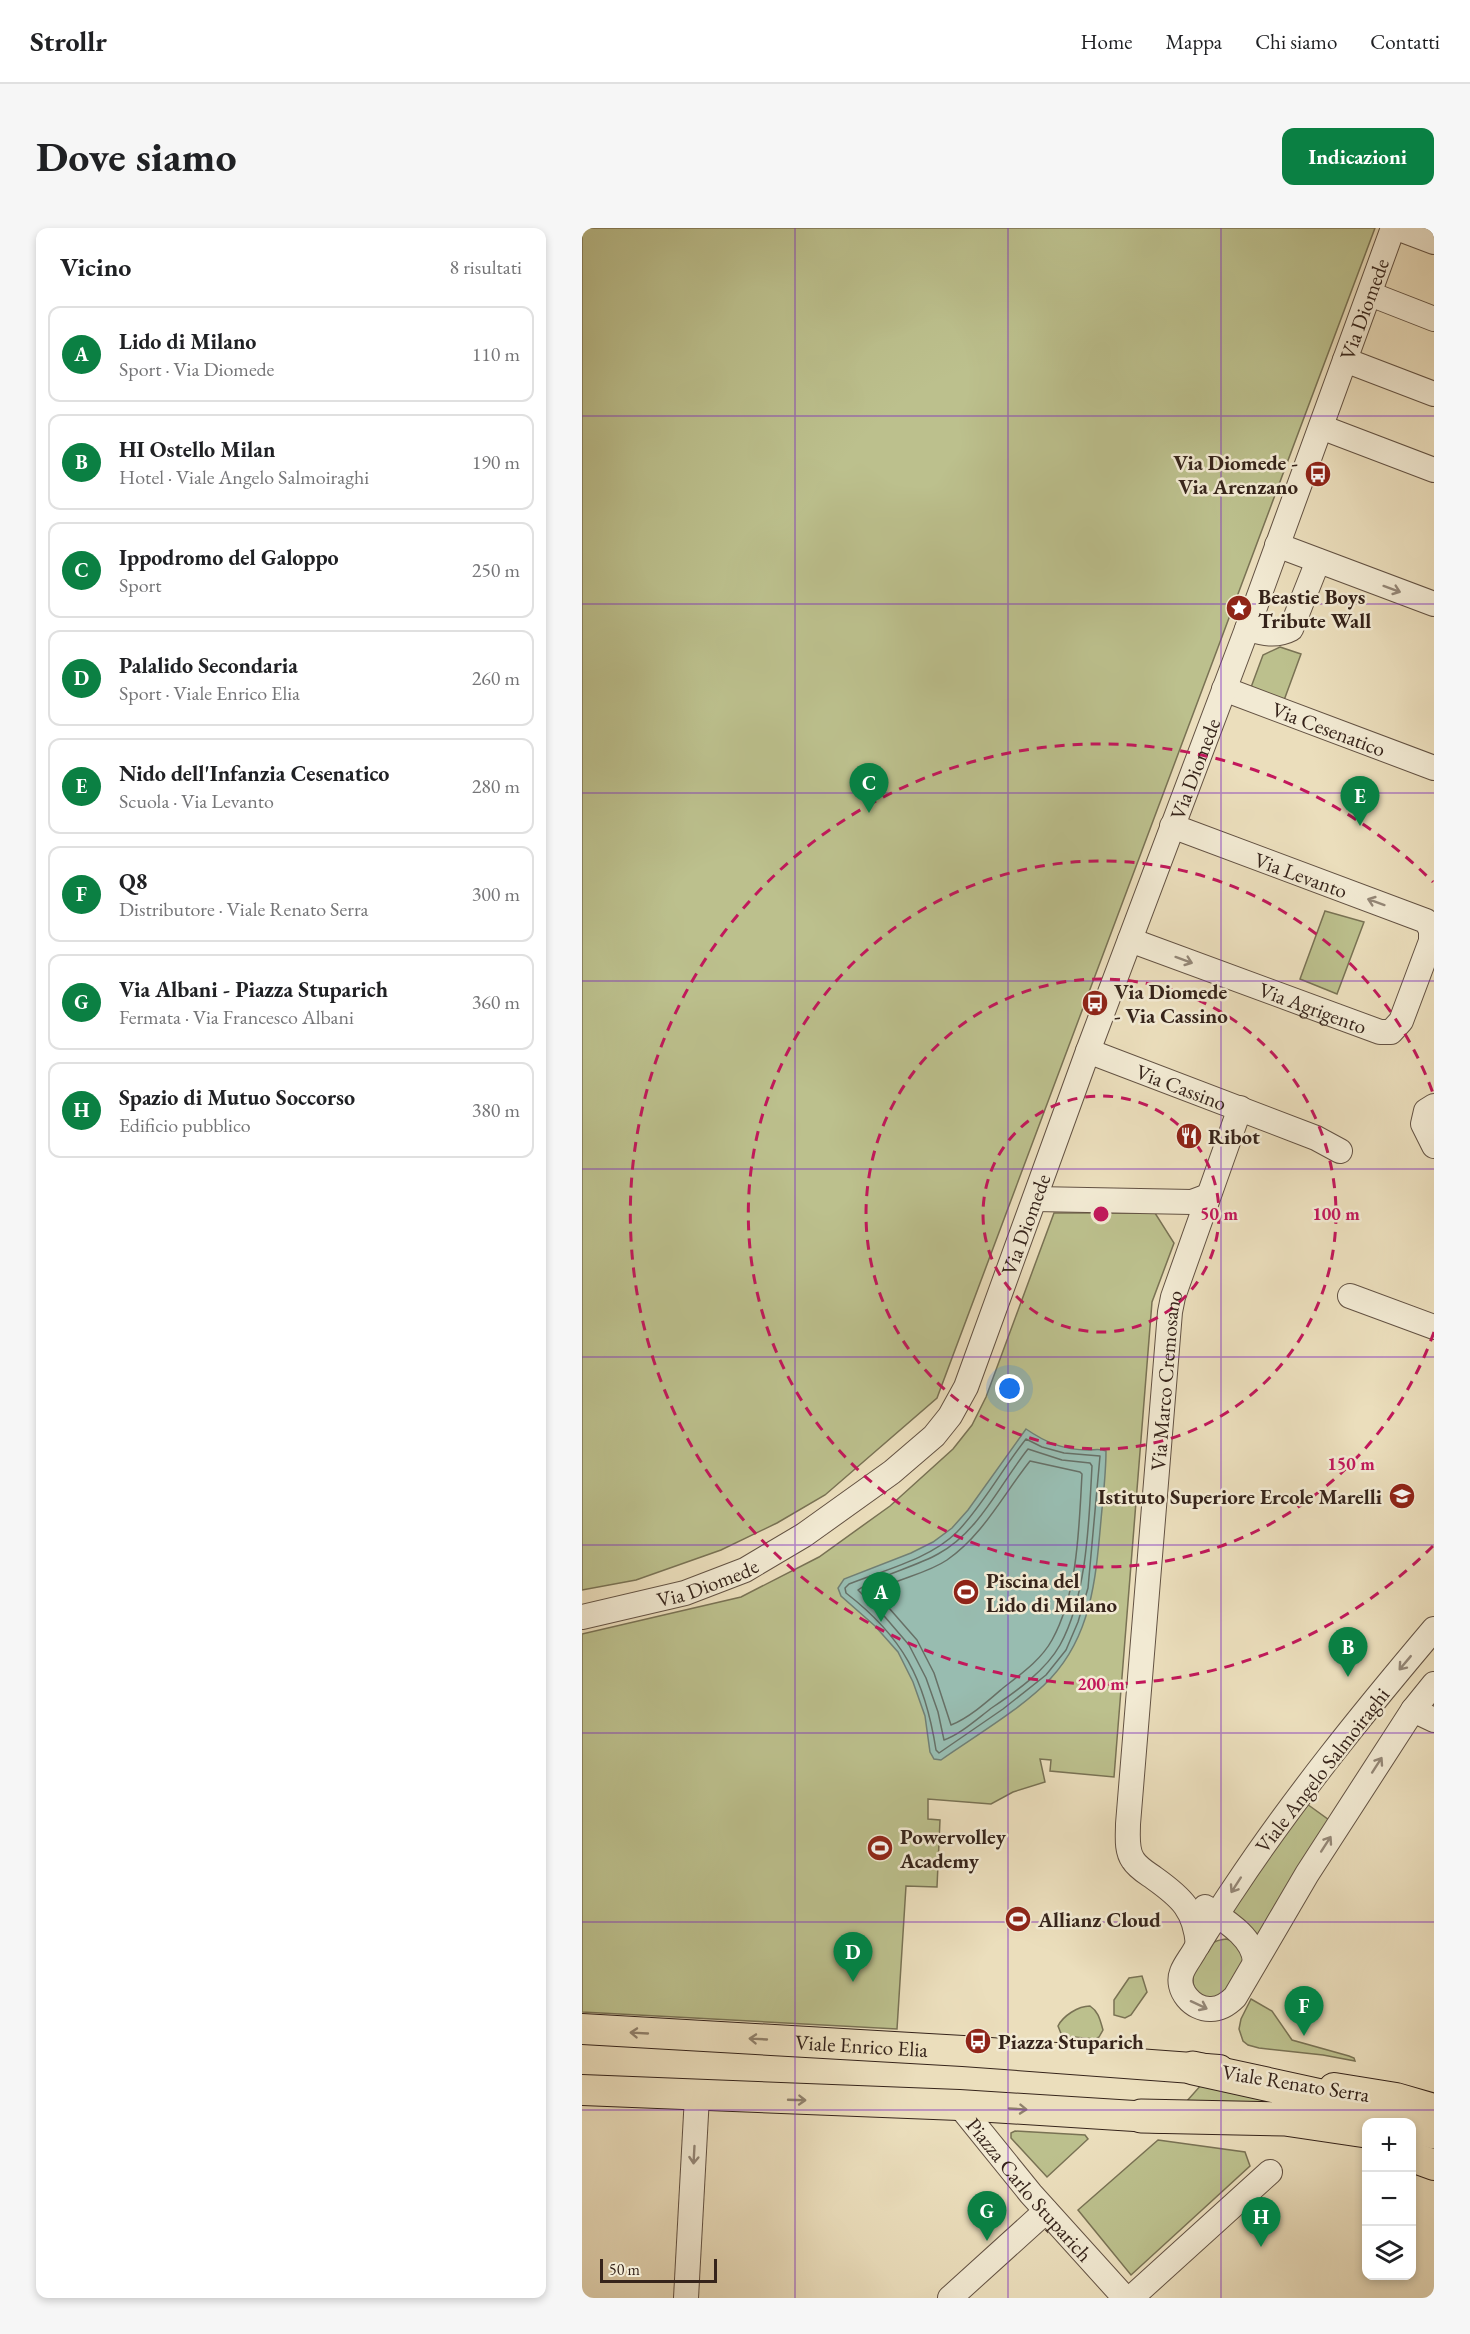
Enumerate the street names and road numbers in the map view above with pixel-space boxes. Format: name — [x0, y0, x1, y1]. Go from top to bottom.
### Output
street label: Via Diomede — [1333, 254, 1394, 363]
street label: Via Cesenatico — [1268, 695, 1389, 762]
street label: Via Diomede — [1163, 714, 1226, 823]
street label: Via Levanto — [1251, 846, 1351, 904]
street label: Via Agrigento — [1255, 975, 1371, 1039]
street label: Via Cassino — [1132, 1057, 1231, 1116]
street label: Via Diomede — [994, 1170, 1056, 1279]
street label: Via Marco Cremosano — [1144, 1286, 1188, 1472]
street label: Via Diomede — [654, 1552, 763, 1613]
street label: Viale Angelo Salmoiraghi — [1249, 1682, 1395, 1858]
street label: Viale Enrico Elia — [794, 2028, 929, 2062]
street label: Viale Renato Serra — [1220, 2058, 1372, 2108]
street label: Piazza Carlo Stuparich — [961, 2112, 1099, 2267]

